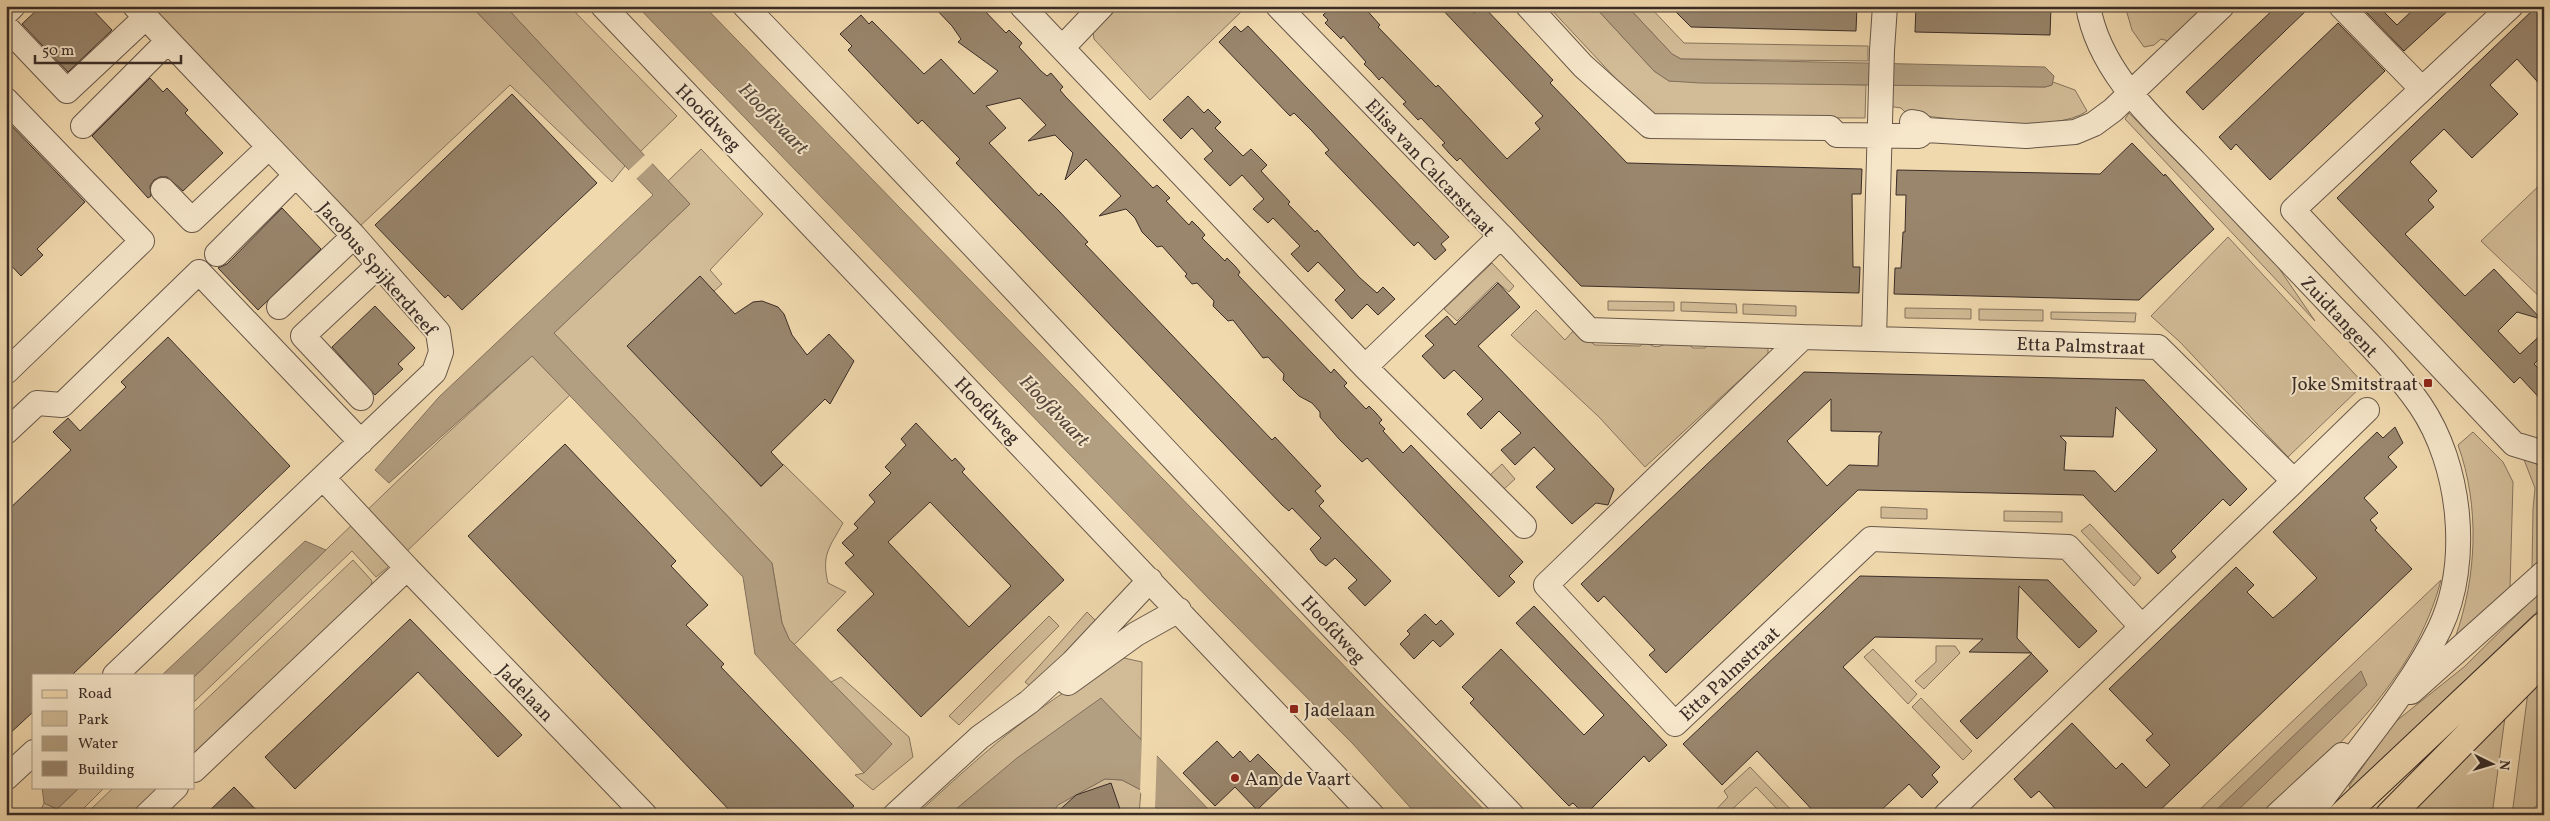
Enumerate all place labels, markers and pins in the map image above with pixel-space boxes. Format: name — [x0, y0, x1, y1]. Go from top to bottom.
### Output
place label: Joke Smitstraat — [2291, 372, 2418, 398]
marker: Joke Smitstraat — [2422, 377, 2434, 389]
place label: Jadelaan — [1304, 698, 1375, 724]
marker: Jadelaan — [1288, 703, 1300, 715]
place label: Aan de Vaart — [1245, 767, 1351, 793]
marker: Aan de Vaart — [1229, 772, 1241, 784]

